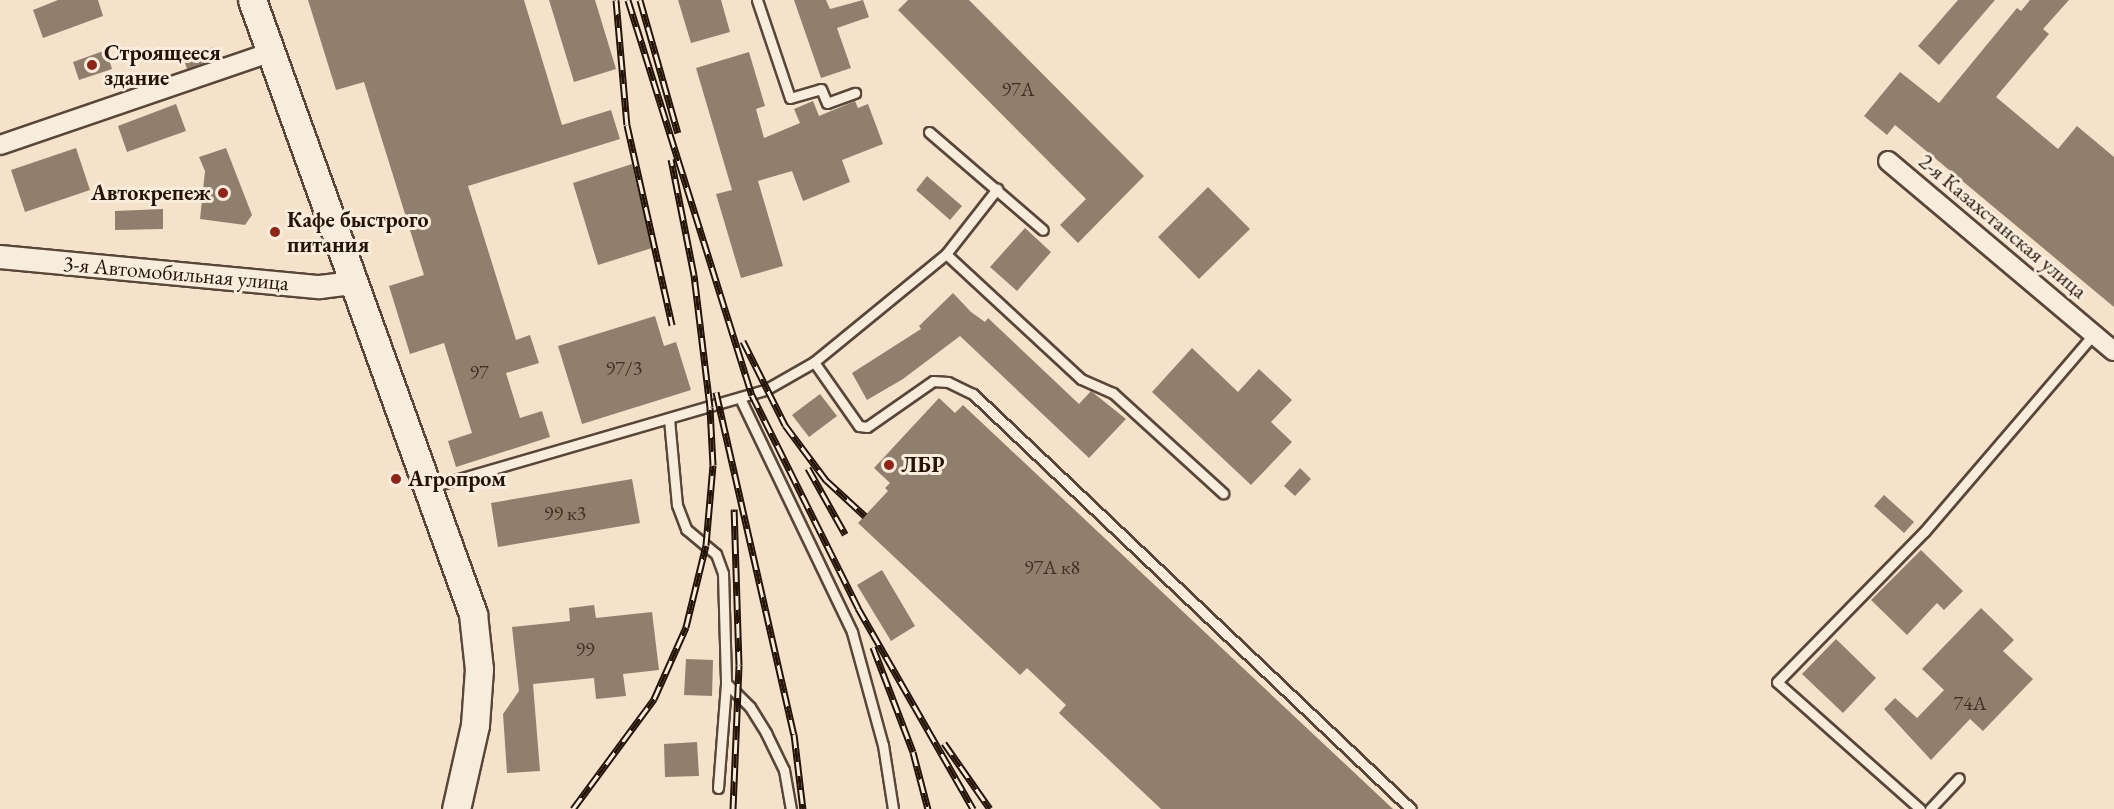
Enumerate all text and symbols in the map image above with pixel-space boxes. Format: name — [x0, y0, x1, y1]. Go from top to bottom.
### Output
place label: Строящееся здание — [104, 39, 221, 90]
marker: Строящееся здание — [85, 58, 99, 72]
house number: 97А — [1001, 77, 1035, 101]
street label: 2-я Казахстанская улица — [1914, 148, 2092, 304]
place label: Автокрепеж — [91, 180, 211, 206]
marker: Автокрепеж — [216, 186, 230, 200]
place label: Кафе быстрого питания — [287, 206, 429, 258]
marker: Кафе быстрого питания — [268, 225, 282, 239]
street label: 3-я Автомобильная улица — [62, 250, 290, 296]
house number: 97/3 — [606, 356, 642, 380]
house number: 97 — [469, 360, 489, 384]
place label: ЛБР — [901, 452, 945, 478]
marker: ЛБР — [882, 458, 896, 472]
place label: Агропром — [408, 466, 506, 492]
marker: Агропром — [389, 472, 403, 486]
house number: 99 к3 — [544, 501, 586, 525]
house number: 97А к8 — [1024, 555, 1080, 579]
house number: 99 — [575, 637, 595, 661]
house number: 74А — [1953, 691, 1987, 715]

